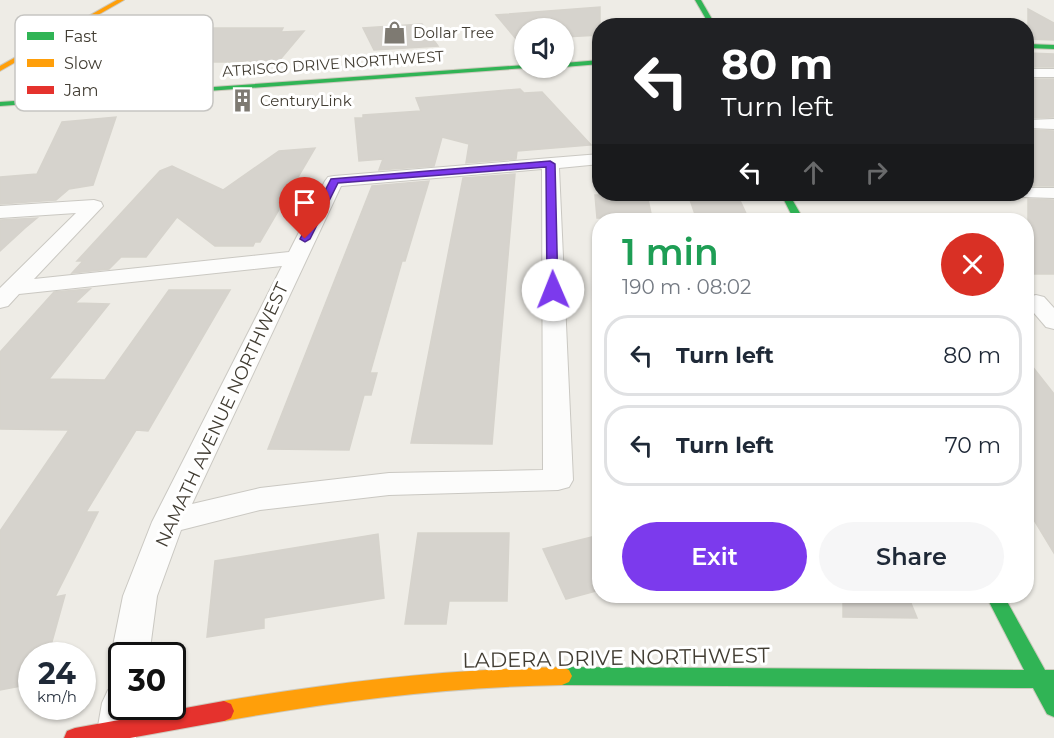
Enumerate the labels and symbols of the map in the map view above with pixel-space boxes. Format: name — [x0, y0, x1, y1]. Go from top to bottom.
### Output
legend — [15, 15, 213, 111]
shop icon: Dollar Tree — [382, 20, 408, 46]
place label: Dollar Tree — [413, 23, 494, 42]
text: Fast — [64, 27, 98, 46]
street label: ATRISCO DRIVE NORTHWEST — [222, 46, 445, 81]
text: Slow — [64, 54, 102, 73]
text: Jam — [63, 81, 98, 100]
building icon: CenturyLink — [229, 88, 255, 114]
place label: CenturyLink — [260, 91, 352, 110]
pin — [279, 177, 330, 239]
position arrow — [521, 258, 585, 322]
street label: NAMATH AVENUE NORTHWEST — [151, 279, 293, 551]
speed limit sign: 30 — [108, 642, 186, 720]
street label: LADERA DRIVE NORTHWEST — [462, 642, 770, 673]

